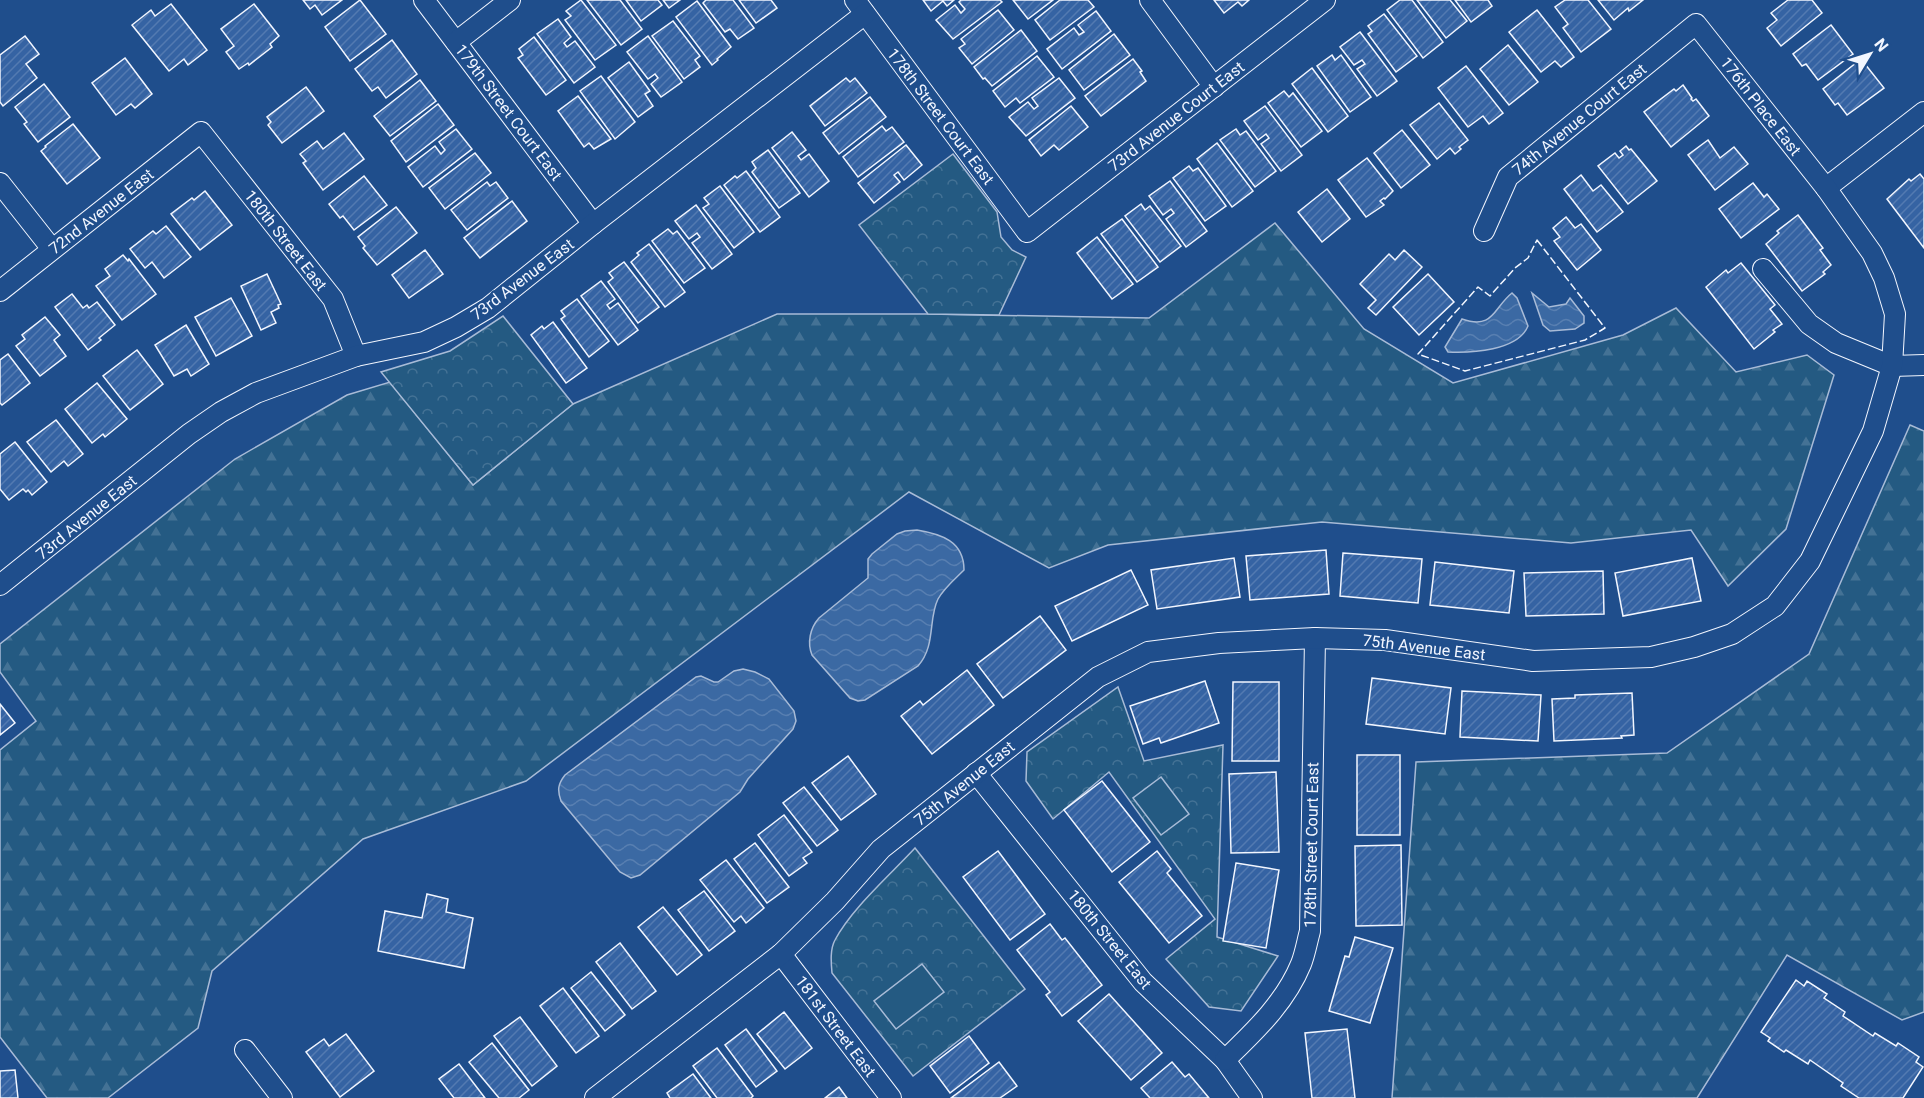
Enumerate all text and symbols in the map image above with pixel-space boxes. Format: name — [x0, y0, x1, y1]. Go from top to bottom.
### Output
north arrow — [1840, 24, 1900, 84]
text: N — [1870, 35, 1892, 55]
street label: 179th Street Court East — [451, 40, 566, 184]
street label: 178th Street Court East — [883, 44, 998, 188]
street label: 176th Place East — [1716, 53, 1805, 159]
street label: 73rd Avenue Court East — [1105, 57, 1248, 175]
street label: 74th Avenue Court East — [1508, 59, 1650, 179]
street label: 72nd Avenue East — [45, 165, 157, 258]
street label: 180th Street East — [240, 186, 331, 294]
street label: 73rd Avenue East — [467, 235, 577, 324]
street label: 73rd Avenue East — [32, 471, 140, 564]
street label: 75th Avenue East — [1361, 631, 1486, 664]
street label: 75th Avenue East — [910, 737, 1018, 830]
street label: 178th Street Court East — [1301, 762, 1322, 928]
street label: 180th Street East — [1064, 886, 1156, 993]
street label: 181st Street East — [791, 972, 880, 1081]

